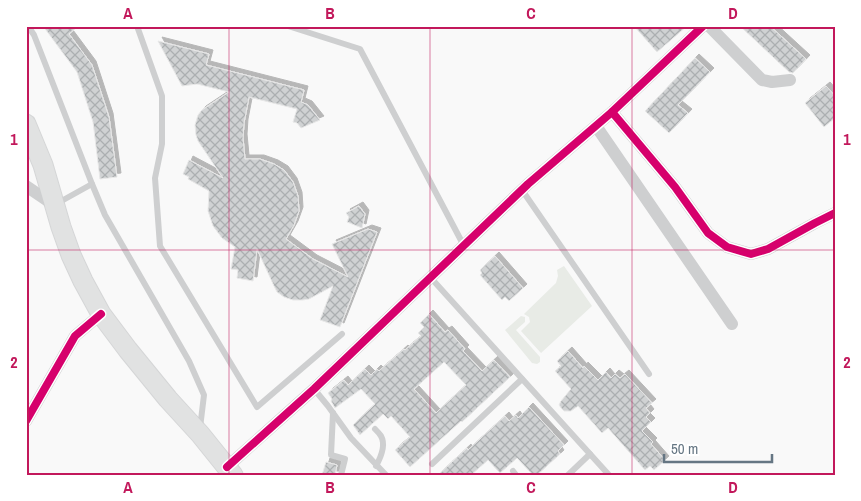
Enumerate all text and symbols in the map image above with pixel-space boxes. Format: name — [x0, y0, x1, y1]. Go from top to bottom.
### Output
text: A — [123, 2, 133, 24]
text: B — [325, 2, 335, 24]
text: C — [526, 2, 536, 24]
text: D — [728, 2, 738, 24]
text: 1 — [10, 128, 18, 150]
text: 1 — [843, 128, 851, 150]
text: 2 — [10, 351, 18, 373]
text: 2 — [843, 351, 851, 373]
scale bar — [664, 431, 771, 463]
text: 50 m — [671, 438, 698, 459]
text: A — [123, 476, 133, 498]
text: B — [325, 476, 335, 498]
text: C — [526, 476, 536, 498]
text: D — [728, 476, 738, 498]

